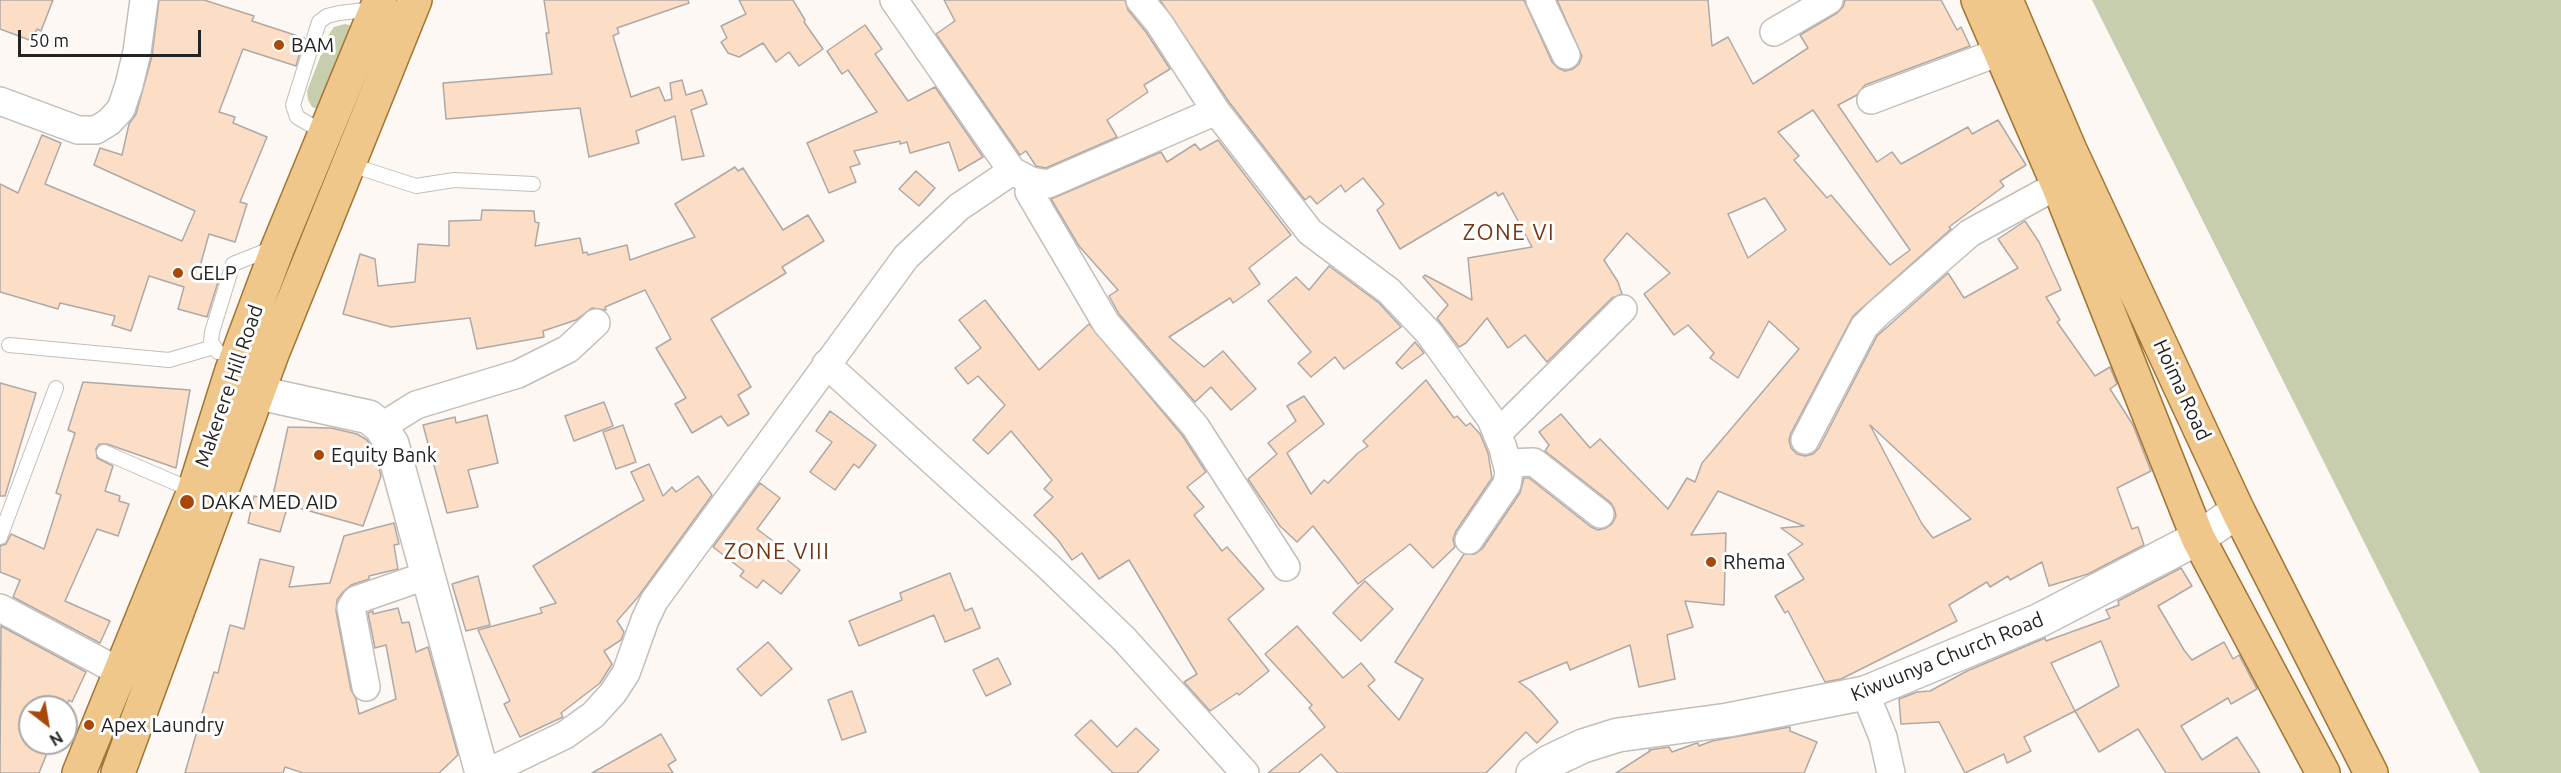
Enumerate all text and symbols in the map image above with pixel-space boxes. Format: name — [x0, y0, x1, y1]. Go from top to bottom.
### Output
scale bar — [21, 18, 204, 56]
text: 50 m — [29, 30, 69, 50]
place label: BAM — [291, 33, 334, 57]
marker: BAM — [272, 38, 286, 52]
district label: ZONE VI — [1463, 220, 1555, 246]
place label: GELP — [190, 261, 237, 285]
marker: GELP — [171, 266, 185, 280]
street label: Makerere Hill Road — [190, 302, 268, 470]
street label: Hoima Road — [2148, 336, 2216, 444]
place label: Equity Bank — [331, 443, 437, 467]
marker: Equity Bank — [312, 448, 326, 462]
place label: DAKA MED AID — [201, 490, 338, 514]
marker: DAKA MED AID — [178, 493, 196, 511]
district label: ZONE VIII — [724, 539, 830, 565]
place label: Rhema — [1723, 550, 1785, 574]
marker: Rhema — [1704, 555, 1718, 569]
street label: Kiwuunya Church Road — [1847, 607, 2047, 707]
north arrow — [18, 695, 78, 755]
place label: Apex Laundry — [101, 713, 224, 737]
marker: Apex Laundry — [82, 718, 96, 732]
text: N — [46, 728, 66, 750]

